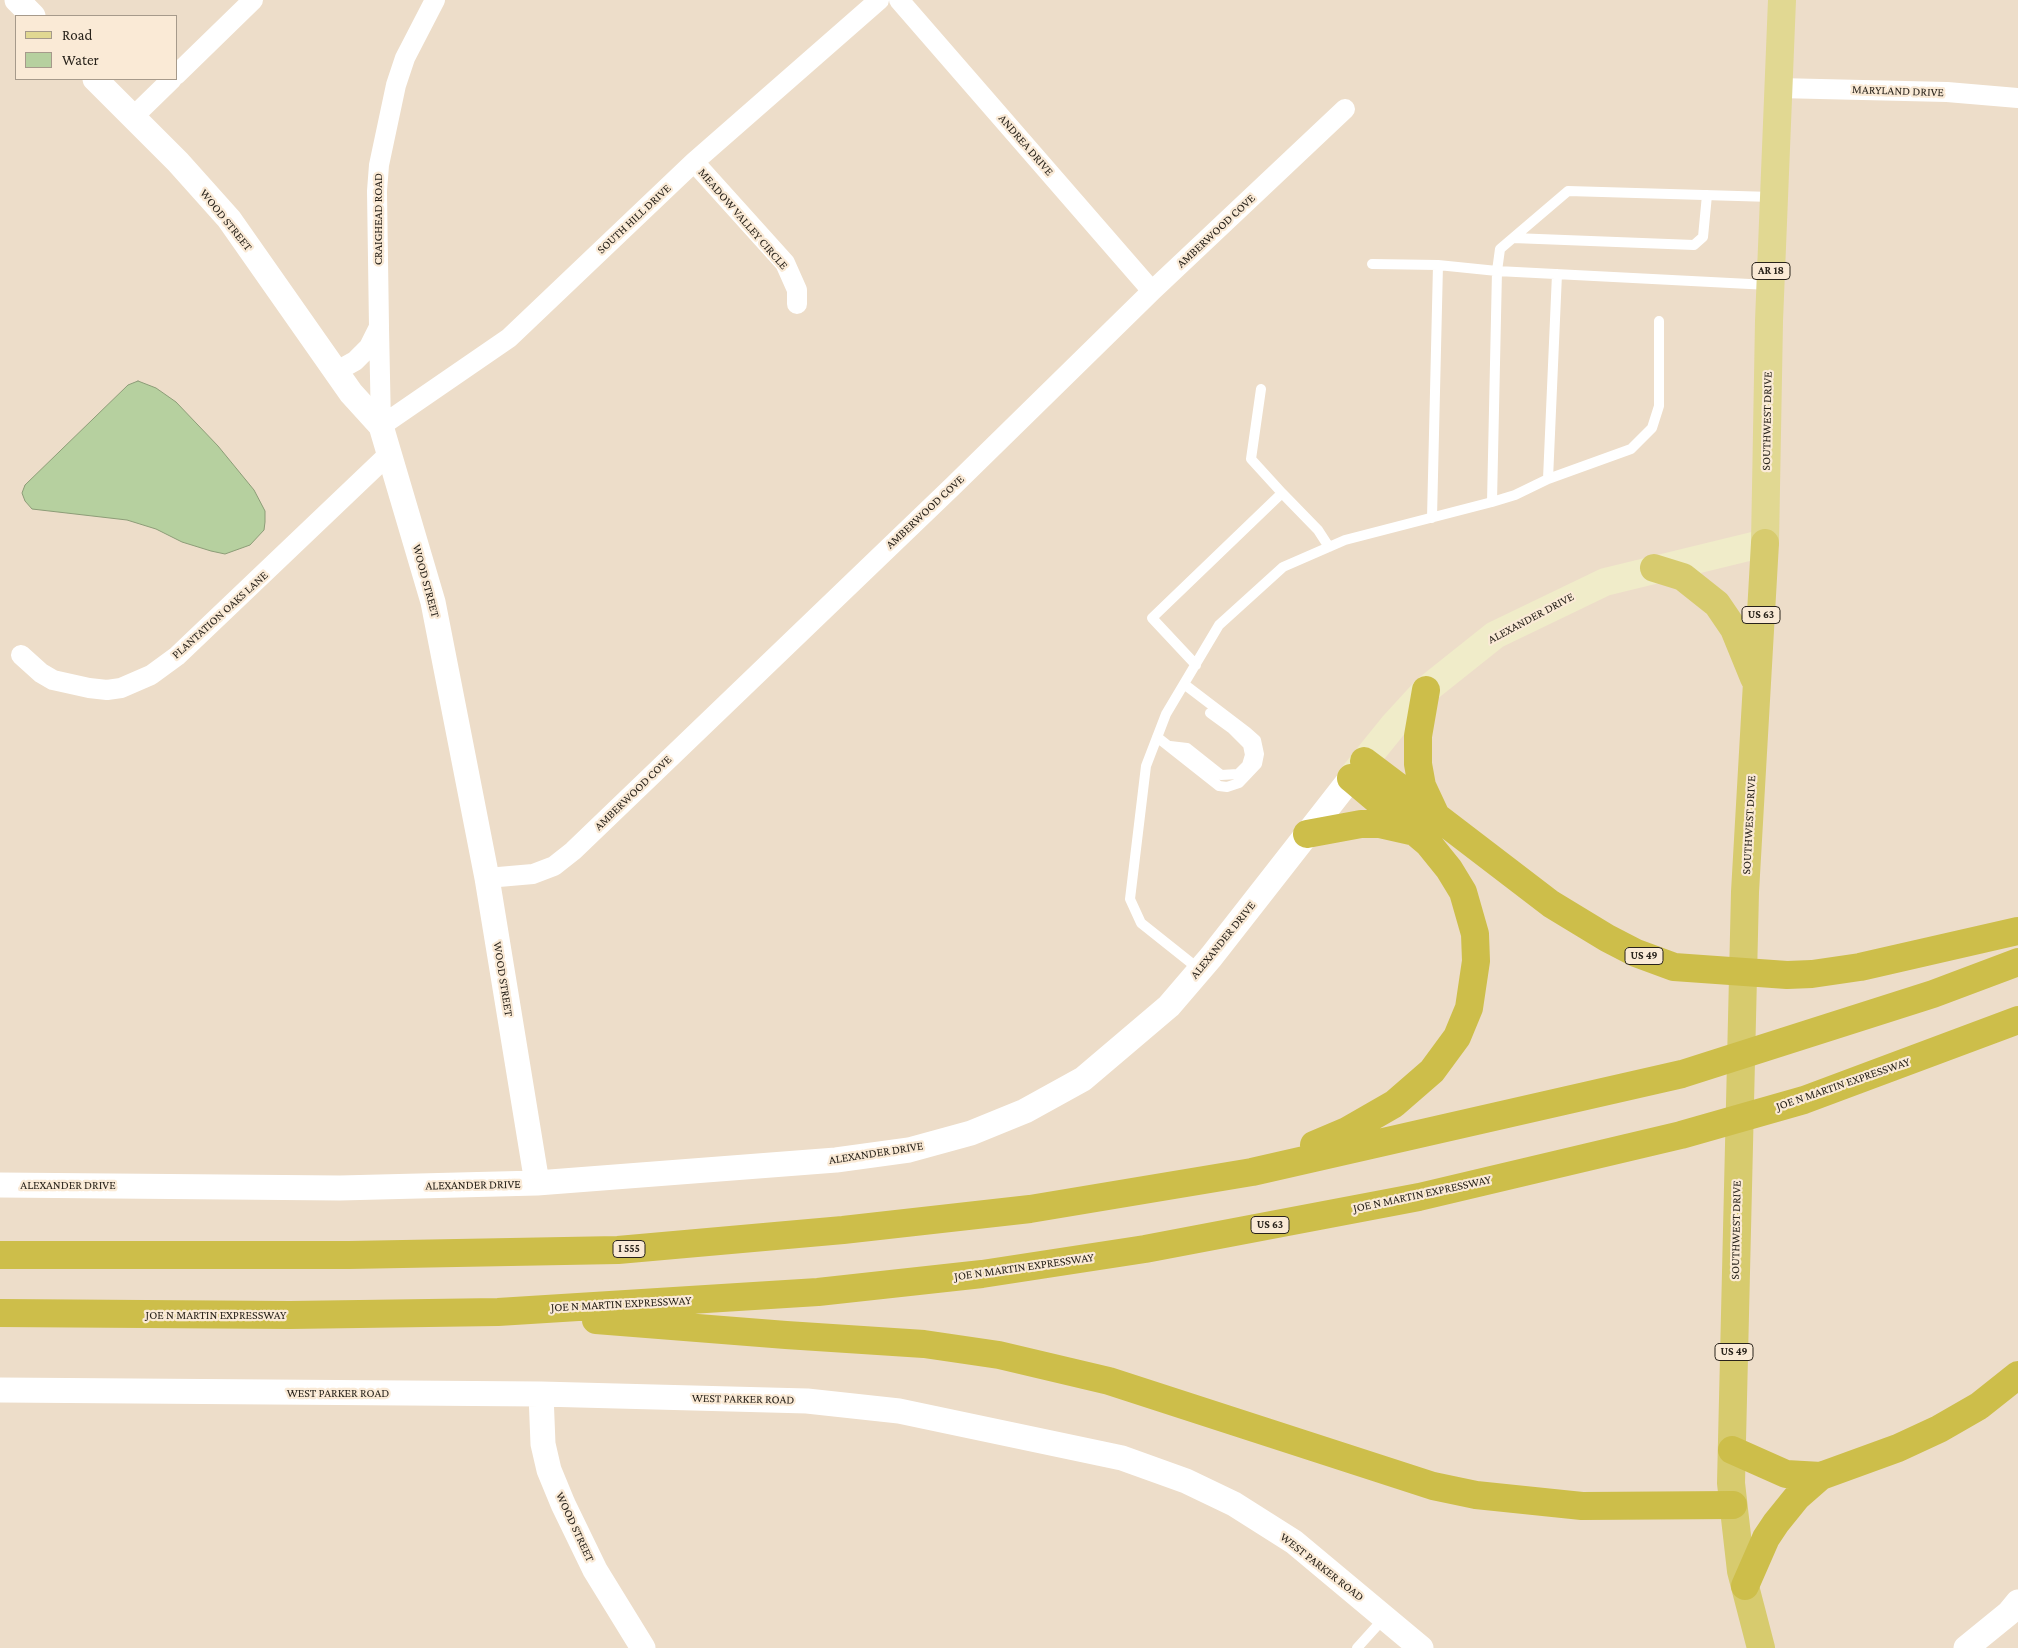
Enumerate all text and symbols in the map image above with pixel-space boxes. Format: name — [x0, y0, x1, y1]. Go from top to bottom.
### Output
legend — [15, 15, 178, 80]
text: Road — [62, 27, 92, 43]
text: Water — [62, 52, 99, 68]
street label: MARYLAND DRIVE — [1852, 82, 1944, 100]
street label: ANDREA DRIVE — [995, 111, 1057, 179]
street label: MEADOW VALLEY CIRCLE — [695, 165, 791, 273]
street label: CRAIGHEAD ROAD — [371, 173, 385, 265]
street label: SOUTH HILL DRIVE — [594, 181, 674, 257]
street label: WOOD STREET — [197, 186, 255, 254]
street label: AMBERWOOD COVE — [1174, 191, 1258, 271]
road number: AR 18 — [1752, 262, 1790, 280]
street label: SOUTHWEST DRIVE — [1759, 371, 1775, 471]
street label: AMBERWOOD COVE — [883, 472, 967, 552]
street label: WOOD STREET — [409, 543, 443, 619]
street label: PLANTATION OAKS LANE — [169, 568, 271, 662]
street label: ALEXANDER DRIVE — [1486, 589, 1576, 647]
road number: US 63 — [1742, 606, 1780, 624]
street label: AMBERWOOD COVE — [591, 752, 675, 834]
street label: SOUTHWEST DRIVE — [1739, 775, 1759, 875]
street label: ALEXANDER DRIVE — [1187, 898, 1259, 982]
street label: WOOD STREET — [490, 941, 516, 1017]
road number: US 49 — [1625, 948, 1663, 964]
street label: JOE N MARTIN EXPRESSWAY — [1774, 1054, 1912, 1114]
street label: ALEXANDER DRIVE — [828, 1138, 924, 1168]
street label: JOE N MARTIN EXPRESSWAY — [1352, 1172, 1492, 1216]
street label: ALEXANDER DRIVE — [425, 1177, 521, 1193]
street label: ALEXANDER DRIVE — [20, 1178, 116, 1192]
street label: SOUTHWEST DRIVE — [1728, 1180, 1744, 1280]
road number: US 63 — [1251, 1216, 1289, 1234]
road number: I 555 — [613, 1240, 645, 1258]
street label: JOE N MARTIN EXPRESSWAY — [953, 1250, 1095, 1284]
street label: JOE N MARTIN EXPRESSWAY — [550, 1293, 692, 1315]
street label: JOE N MARTIN EXPRESSWAY — [146, 1308, 286, 1322]
road number: US 49 — [1715, 1344, 1753, 1360]
street label: WEST PARKER ROAD — [287, 1386, 389, 1400]
street label: WEST PARKER ROAD — [692, 1391, 794, 1407]
street label: WOOD STREET — [553, 1490, 597, 1564]
street label: WEST PARKER ROAD — [1277, 1530, 1367, 1604]

